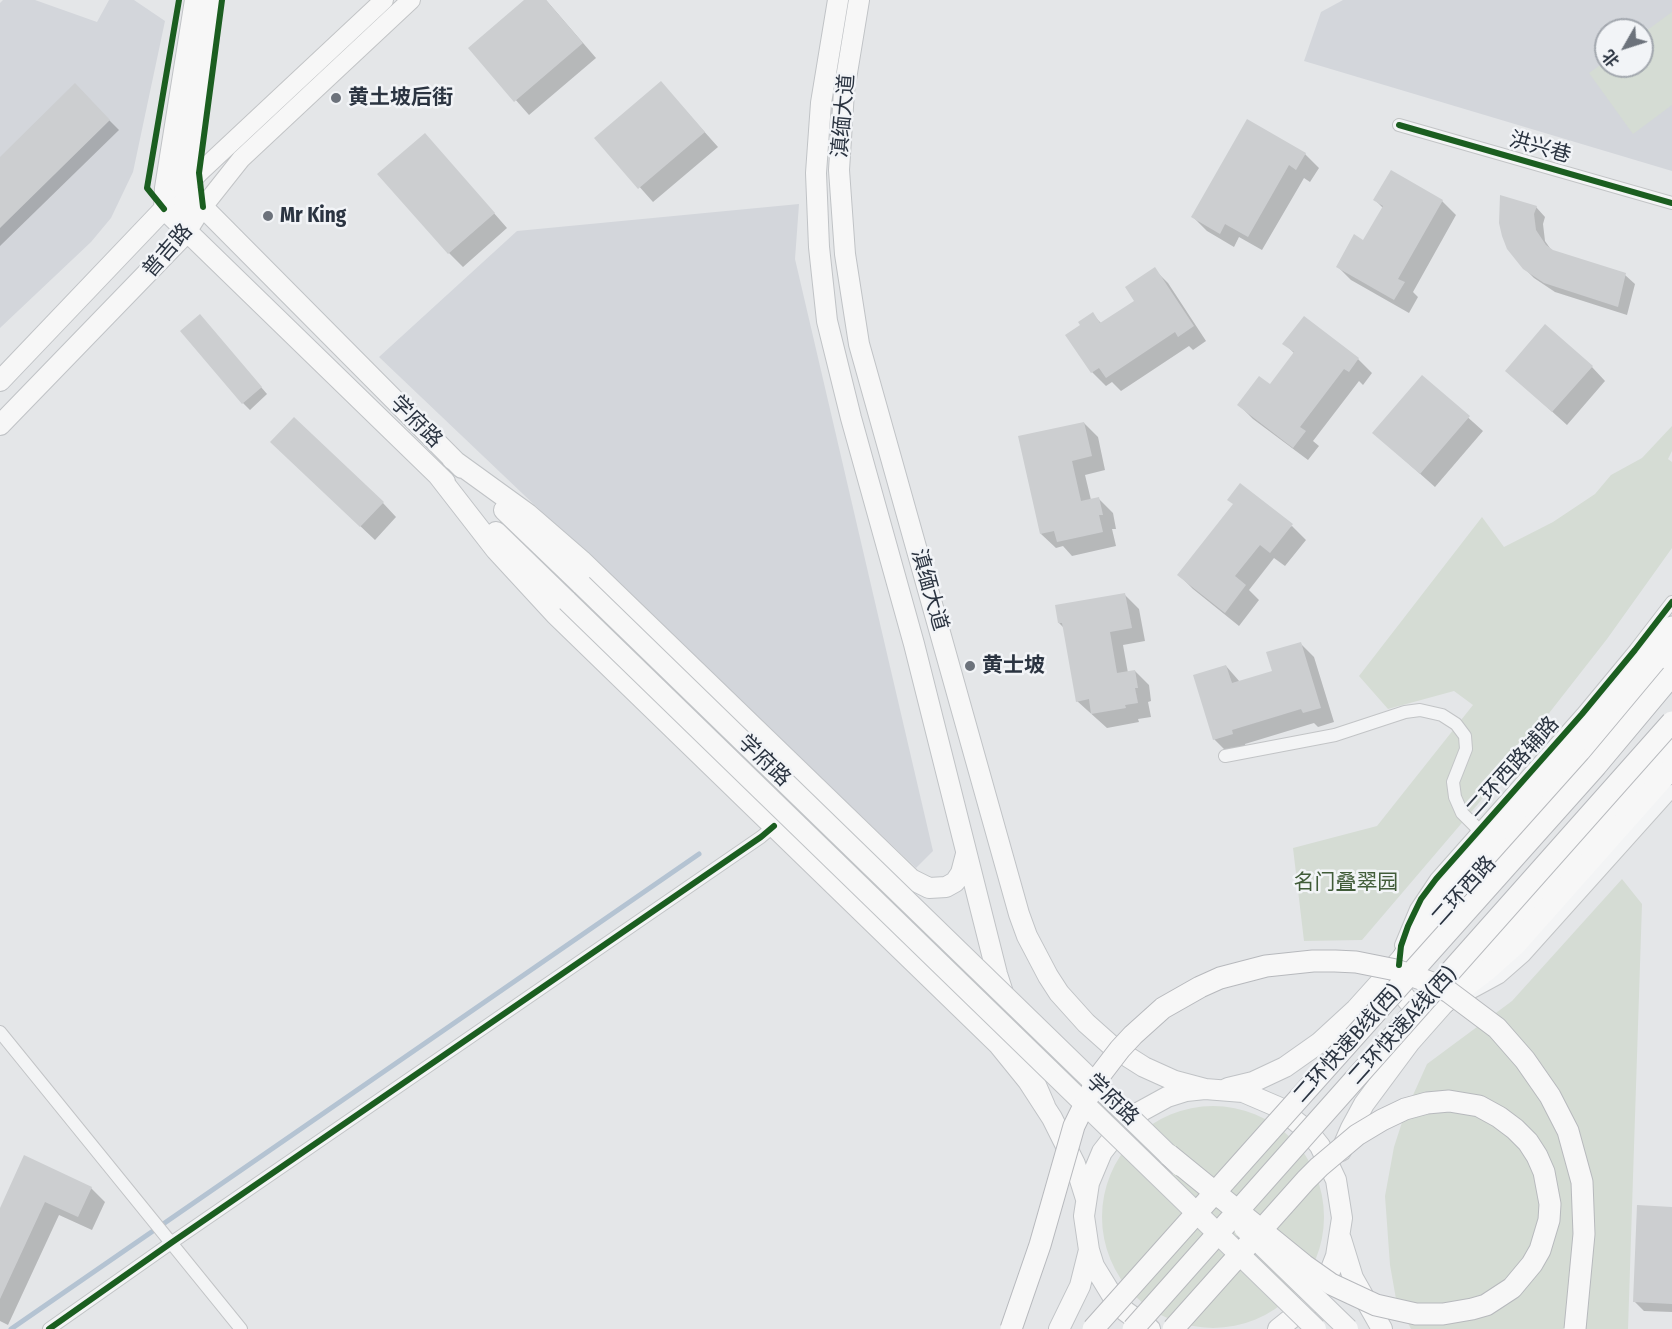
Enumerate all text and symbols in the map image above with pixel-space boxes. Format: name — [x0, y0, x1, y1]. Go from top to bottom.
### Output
north arrow — [1594, 18, 1654, 78]
text: 北 — [1599, 46, 1624, 71]
street label: 滇缅大道 — [828, 73, 860, 159]
place label: 黄土坡后街 — [348, 85, 453, 111]
marker: 黄土坡后街 — [329, 91, 343, 105]
street label: 洪兴巷 — [1506, 127, 1574, 169]
place label: Mr King — [280, 203, 346, 229]
marker: Mr King — [261, 209, 275, 223]
street label: 普吉路 — [138, 219, 198, 283]
street label: 学府路 — [385, 391, 447, 453]
street label: 滇缅大道 — [905, 546, 953, 634]
place label: 黄士坡 — [982, 653, 1045, 679]
marker: 黄士坡 — [963, 659, 977, 673]
street label: 二环西路辅路 — [1461, 712, 1565, 822]
street label: 学府路 — [733, 730, 795, 792]
street label: 二环西路 — [1427, 851, 1501, 931]
park label: 名门叠翠园 — [1294, 870, 1398, 896]
street label: 二环快速A线(西) — [1344, 962, 1462, 1090]
street label: 二环快速B线(西) — [1288, 980, 1408, 1108]
street label: 学府路 — [1081, 1069, 1143, 1131]

